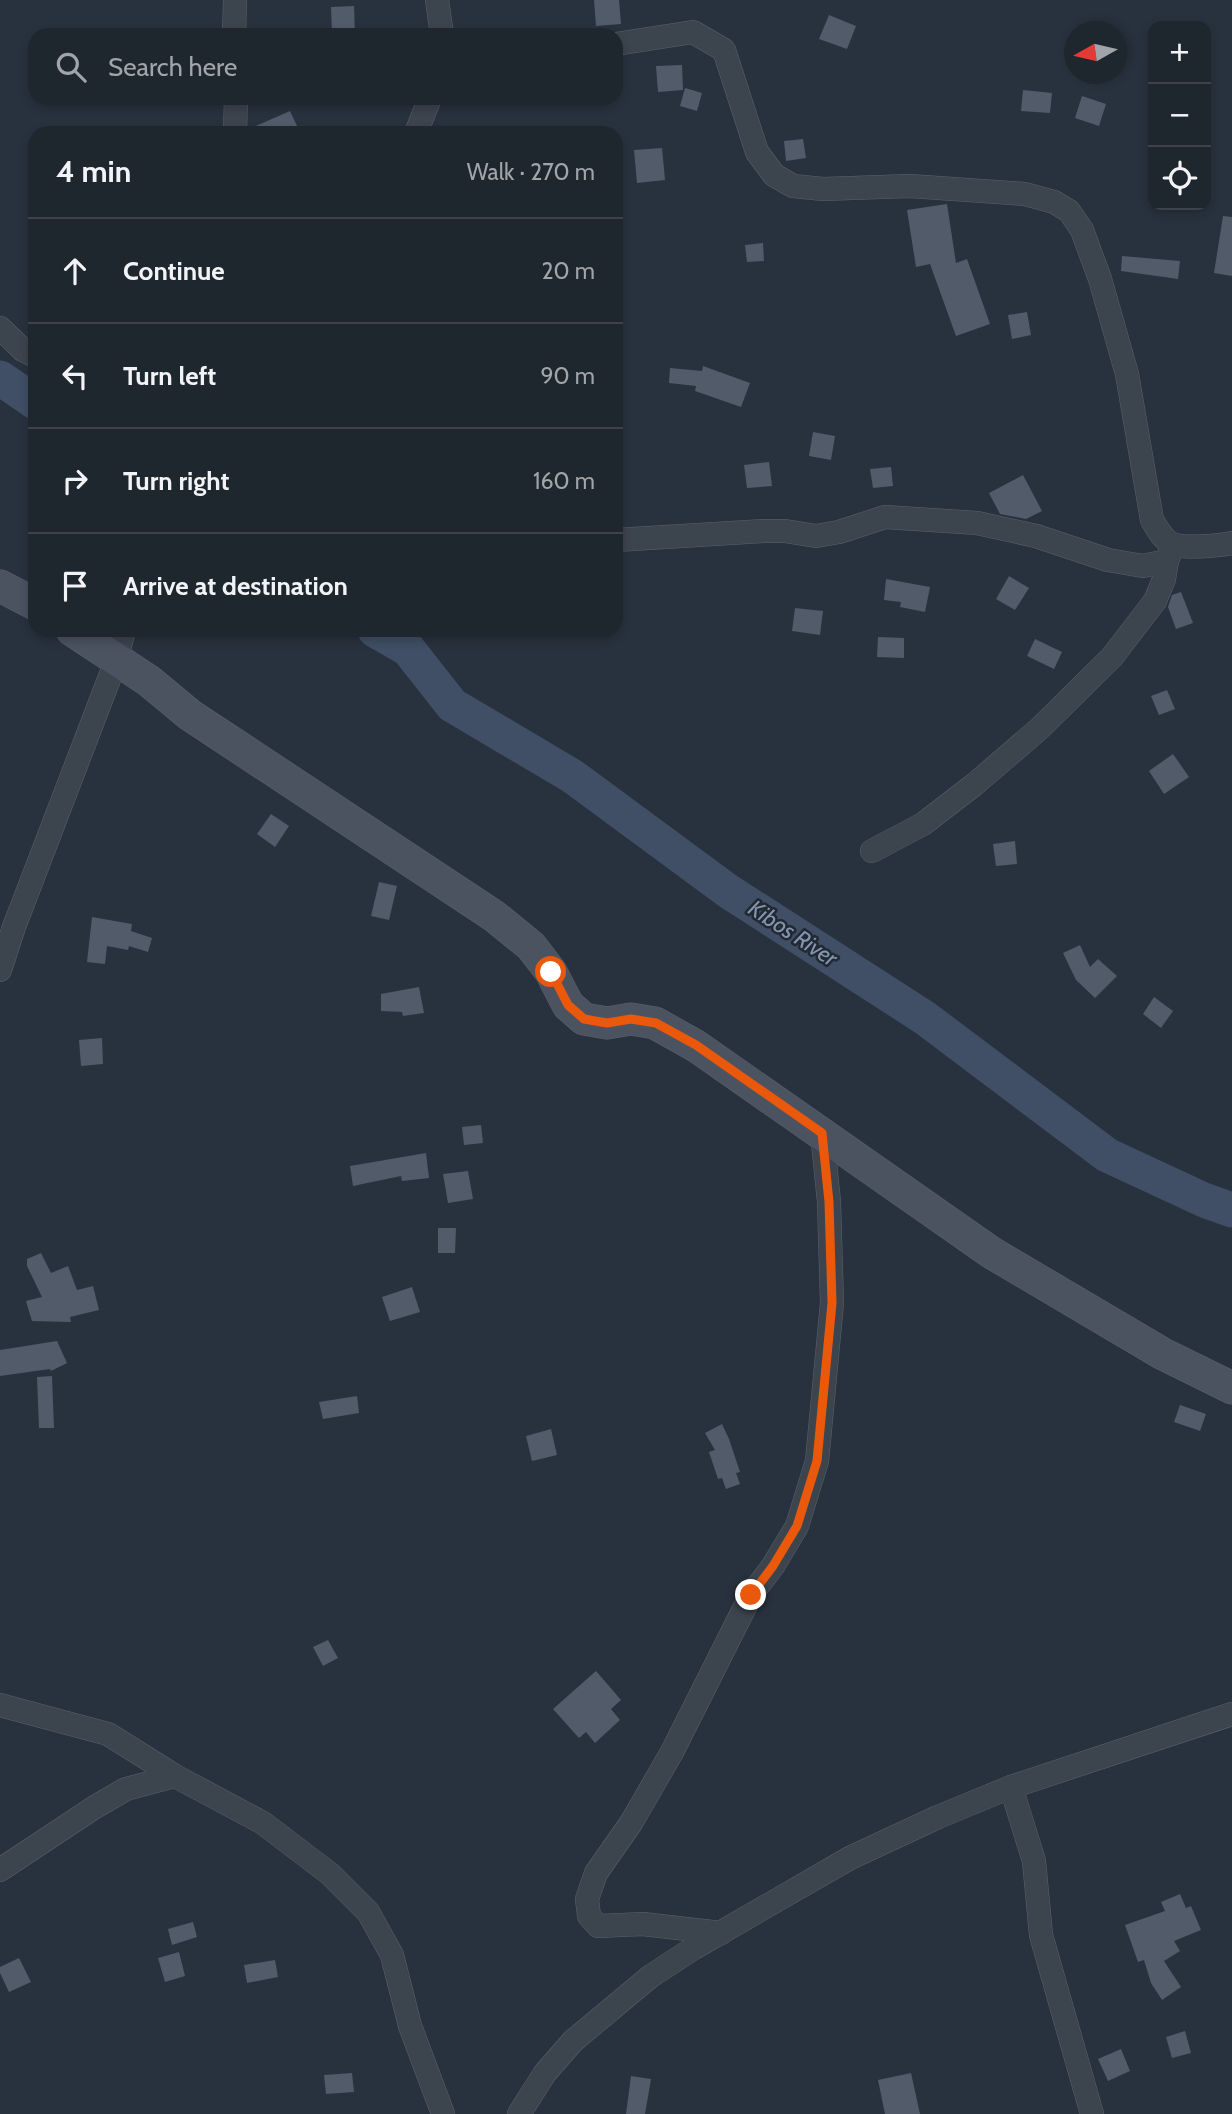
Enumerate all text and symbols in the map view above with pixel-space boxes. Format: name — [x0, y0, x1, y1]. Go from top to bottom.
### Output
north arrow — [1064, 21, 1127, 84]
map controls — [1148, 21, 1211, 210]
button: + — [1148, 21, 1211, 84]
search box — [28, 28, 623, 105]
icon: search — [52, 48, 90, 86]
text: Search here — [108, 51, 237, 83]
button: − — [1148, 84, 1211, 147]
button: locate — [1148, 147, 1211, 210]
text: 4 min — [56, 153, 131, 190]
text: Walk · 270 m — [467, 158, 595, 186]
icon: ahead — [56, 252, 94, 290]
text: Continue — [123, 255, 225, 287]
text: 20 m — [542, 257, 595, 285]
icon: left — [56, 357, 94, 395]
text: Turn left — [123, 360, 216, 392]
text: 90 m — [541, 362, 595, 390]
icon: right — [56, 462, 94, 500]
text: Turn right — [123, 465, 229, 497]
text: 160 m — [533, 467, 595, 495]
icon: arrive — [56, 567, 94, 605]
text: Arrive at destination — [123, 570, 348, 602]
water label: Kibos River — [743, 894, 844, 973]
route start — [535, 956, 566, 987]
route end — [735, 1579, 766, 1610]

